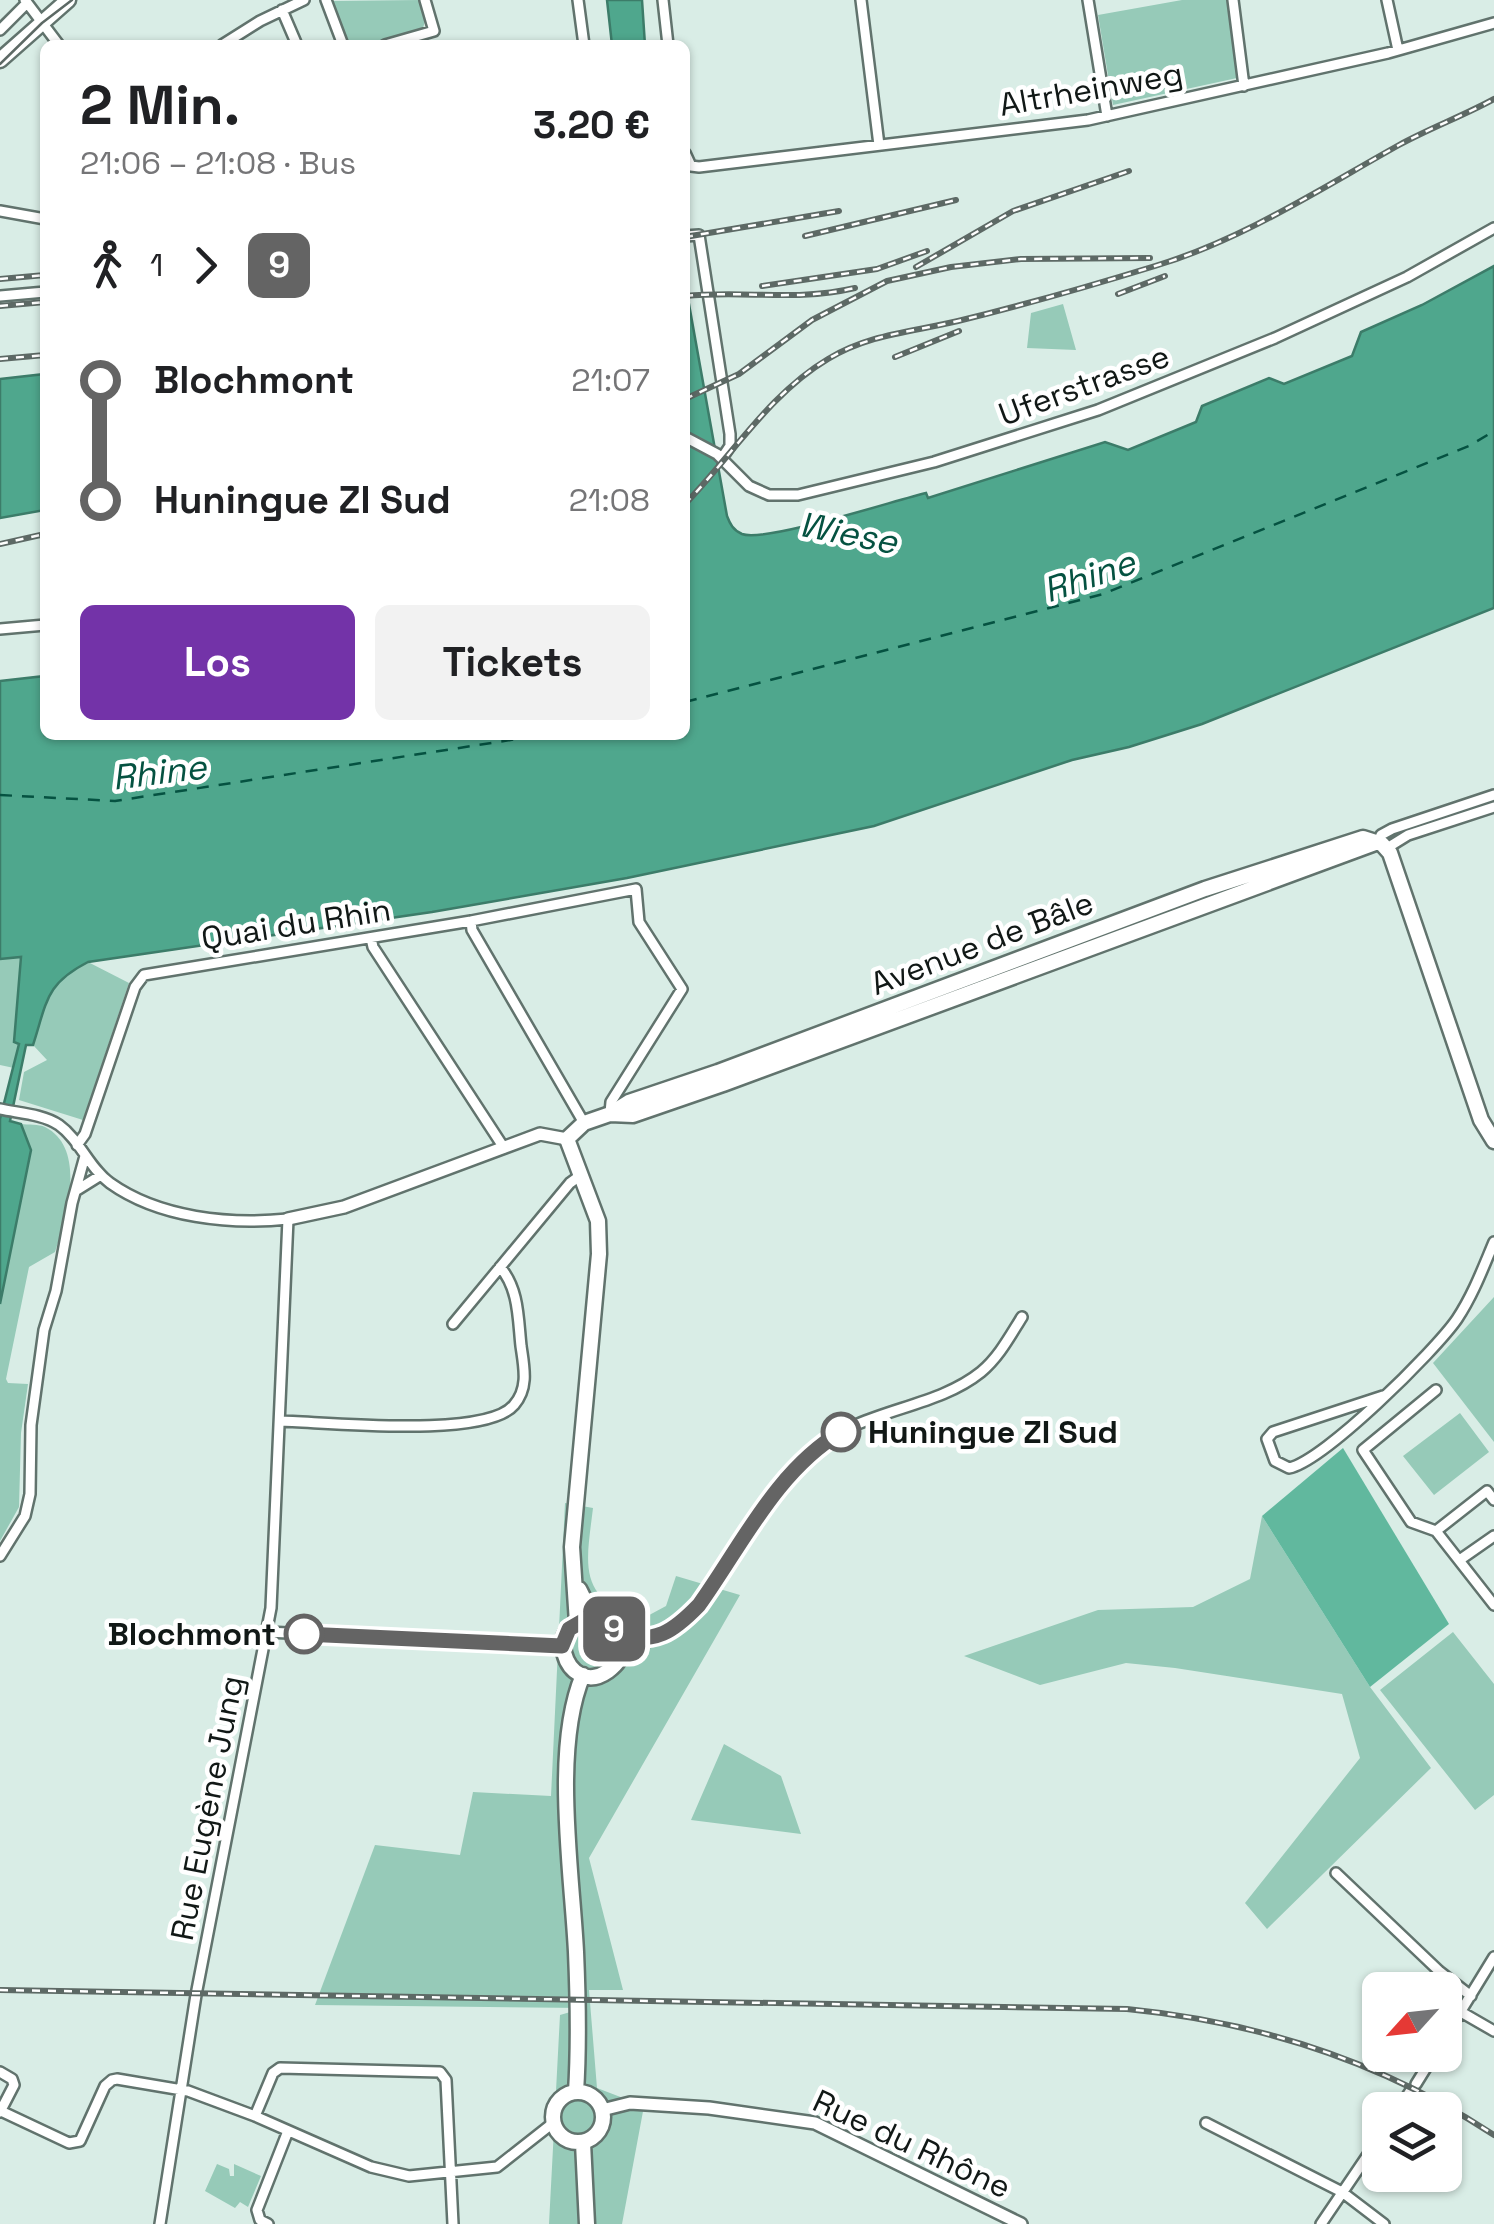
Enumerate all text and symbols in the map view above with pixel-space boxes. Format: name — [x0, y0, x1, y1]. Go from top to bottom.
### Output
street label: Altrheinweg — [996, 53, 1186, 125]
text: 2 Min. — [80, 70, 240, 140]
text: 3.20 € — [533, 101, 650, 149]
text: 21:06 – 21:08 · Bus — [80, 143, 356, 183]
icon: walk — [80, 238, 135, 293]
icon: forward — [178, 238, 233, 293]
text: 9 — [268, 243, 290, 287]
text: 1 — [150, 245, 163, 285]
street label: Uferstrasse — [993, 336, 1175, 434]
text: Blochmont — [154, 356, 354, 404]
text: 21:07 — [571, 360, 650, 400]
text: Huningue ZI Sud — [154, 476, 451, 524]
text: 21:08 — [569, 480, 650, 520]
water label: Wiese — [795, 502, 902, 564]
water label: Rhine — [1037, 539, 1142, 612]
button: Los — [80, 605, 355, 720]
button: Tickets — [375, 605, 650, 720]
water label: Rhine — [110, 744, 210, 800]
street label: Avenue de Bâle — [865, 882, 1099, 1004]
street label: Quai du Rhin — [198, 889, 394, 959]
place label: Huningue ZI Sud — [868, 1412, 1118, 1452]
marker: Huningue ZI Sud — [822, 1413, 860, 1451]
line badge: 9 — [582, 1596, 646, 1662]
text: 9 — [603, 1607, 625, 1651]
place label: Blochmont — [107, 1614, 276, 1654]
marker: Blochmont — [285, 1615, 323, 1653]
street label: Rue Eugène Jung — [162, 1672, 252, 1944]
north arrow — [1362, 1972, 1462, 2072]
map controls — [1362, 1972, 1462, 2192]
street label: Rue du Rhône — [807, 2081, 1017, 2207]
button: layers — [1362, 2092, 1462, 2192]

